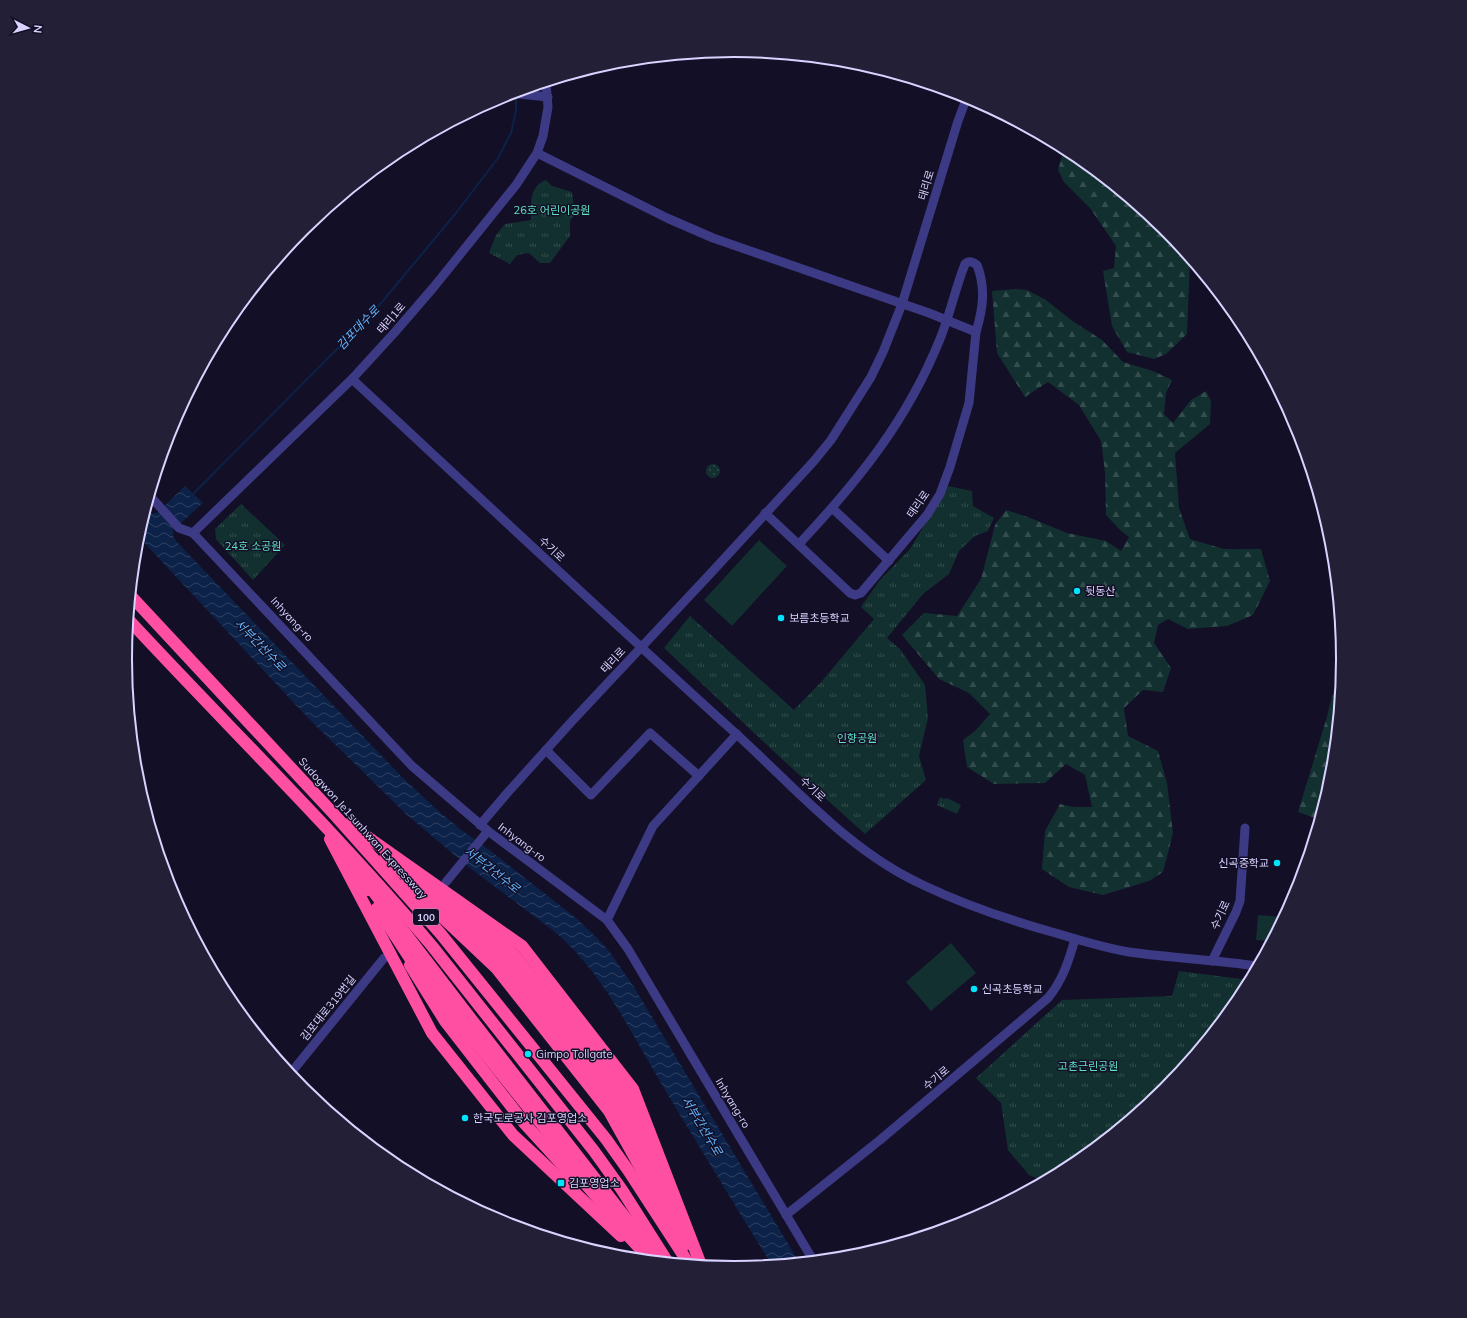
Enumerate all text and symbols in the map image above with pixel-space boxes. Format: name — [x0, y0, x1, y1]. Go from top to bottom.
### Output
north arrow — [8, 8, 48, 48]
text: N — [31, 24, 45, 34]
street label: 태리로 — [915, 168, 937, 202]
park label: 26호 어린이공원 — [514, 203, 590, 217]
street label: 태리1로 — [374, 299, 408, 337]
water label: 김포대수로 — [333, 302, 383, 353]
street label: 태리로 — [904, 488, 932, 520]
street label: 수기로 — [536, 534, 568, 564]
park label: 24호 소공원 — [225, 539, 281, 553]
place label: 뒷동산 — [1085, 584, 1115, 598]
marker: 뒷동산 — [1072, 586, 1082, 596]
street label: Inhyang-ro — [268, 594, 316, 644]
place label: 보름초등학교 — [789, 611, 850, 625]
marker: 보름초등학교 — [776, 613, 786, 623]
water label: 서부간선수로 — [232, 616, 289, 674]
street label: 태리로 — [598, 644, 628, 676]
park label: 인향공원 — [837, 731, 877, 745]
street label: Sudogwon Je1sunhwan Expressway — [296, 754, 430, 902]
street label: 수기로 — [797, 774, 829, 804]
street label: Inhyang-ro — [495, 820, 549, 864]
water label: 서부간선수로 — [462, 843, 524, 896]
place label: 신곡중학교 — [1218, 856, 1269, 870]
marker: 신곡중학교 — [1272, 858, 1282, 868]
street label: 수기로 — [1207, 898, 1233, 932]
road number: 100 — [413, 909, 439, 925]
street label: 김포대로319번길 — [297, 972, 359, 1044]
place label: 신곡초등학교 — [982, 982, 1043, 996]
marker: 신곡초등학교 — [969, 984, 979, 994]
place label: Gimpo Tollgate — [536, 1047, 612, 1061]
marker: Gimpo Tollgate — [523, 1049, 533, 1059]
park label: 고촌근린공원 — [1058, 1059, 1118, 1073]
street label: 수기로 — [920, 1063, 952, 1093]
street label: Inhyang-ro — [713, 1075, 753, 1131]
water label: 서부간선수로 — [679, 1093, 726, 1159]
place label: 한국도로공사 김포영업소 — [473, 1111, 587, 1125]
marker: 한국도로공사 김포영업소 — [460, 1113, 470, 1123]
place label: 김포영업소 — [569, 1176, 620, 1190]
marker: 김포영업소 — [556, 1178, 566, 1188]

